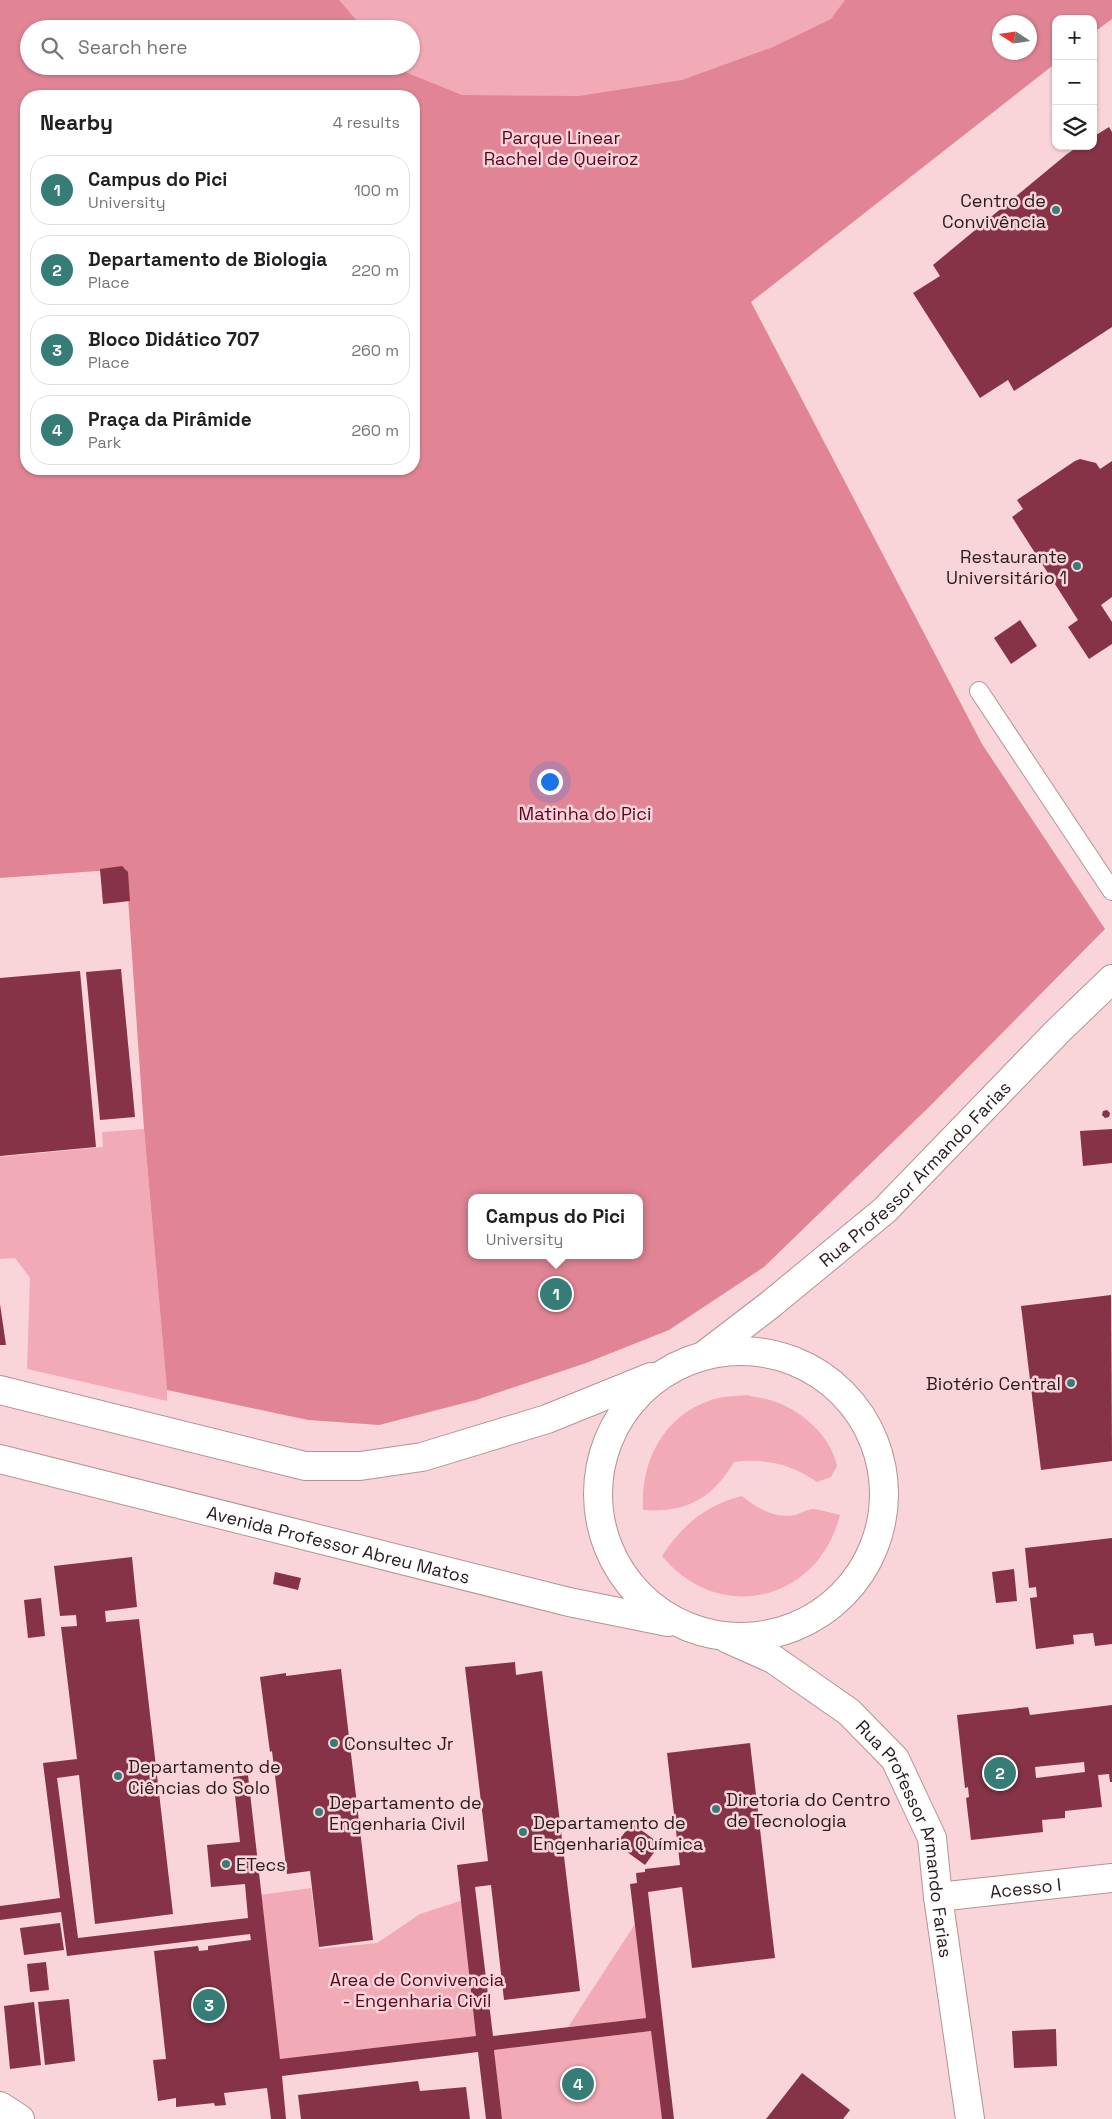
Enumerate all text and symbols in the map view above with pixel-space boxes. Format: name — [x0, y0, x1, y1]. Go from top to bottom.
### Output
north arrow — [992, 15, 1037, 60]
map controls — [1052, 15, 1097, 150]
button: + — [1052, 15, 1097, 60]
search box — [20, 20, 420, 75]
icon: search — [38, 34, 66, 62]
text: Search here — [78, 35, 188, 60]
button: − — [1052, 60, 1097, 105]
button: layers — [1052, 105, 1097, 150]
text: Nearby — [40, 109, 113, 136]
text: 4 results — [333, 112, 400, 133]
park label: Parque Linear Rachel de Queiroz — [484, 126, 638, 170]
text: Campus do Pici — [88, 167, 227, 192]
text: 1 — [53, 180, 61, 201]
text: 100 m — [354, 180, 399, 201]
place label: Centro de Convivência — [942, 189, 1046, 233]
text: University — [88, 192, 166, 213]
marker: Centro de Convivência — [1050, 204, 1062, 216]
text: Departamento de Biologia — [88, 247, 327, 272]
text: 2 — [52, 260, 62, 281]
text: 220 m — [352, 260, 399, 281]
text: Place — [88, 272, 130, 293]
text: Bloco Didático 707 — [88, 327, 259, 352]
text: 3 — [52, 340, 62, 361]
text: 260 m — [351, 340, 399, 361]
text: Place — [88, 352, 130, 373]
text: Praça da Pirâmide — [88, 407, 252, 432]
text: 4 — [52, 420, 62, 441]
text: 260 m — [351, 420, 399, 441]
text: Park — [88, 432, 121, 453]
place label: Restaurante Universitário 1 — [946, 545, 1067, 589]
marker: Restaurante Universitário 1 — [1071, 560, 1083, 572]
your location — [537, 769, 563, 795]
park label: Matinha do Pici — [519, 802, 651, 825]
street label: Rua Professor Armando Farias — [814, 1076, 1015, 1271]
popup — [468, 1194, 643, 1259]
text: Campus do Pici — [486, 1204, 625, 1229]
text: University — [486, 1229, 563, 1250]
pin: 1 — [540, 1275, 572, 1313]
place label: Biotério Central — [926, 1372, 1061, 1395]
marker: Biotério Central — [1065, 1377, 1077, 1389]
street label: Avenida Professor Abreu Matos — [205, 1500, 472, 1588]
street label: Rua Professor Armando Farias — [851, 1715, 958, 1959]
place label: Consultec Jr — [344, 1732, 454, 1755]
marker: Consultec Jr — [328, 1737, 340, 1749]
pin: 2 — [984, 1754, 1016, 1792]
place label: Departamento de Ciências do Solo — [128, 1755, 281, 1799]
marker: Departamento de Ciências do Solo — [112, 1770, 124, 1782]
place label: Diretoria do Centro de Tecnologia — [726, 1788, 891, 1832]
place label: Departamento de Engenharia Civil — [329, 1791, 482, 1835]
marker: Diretoria do Centro de Tecnologia — [710, 1803, 722, 1815]
marker: Departamento de Engenharia Civil — [313, 1806, 325, 1818]
place label: Departamento de Engenharia Química — [533, 1811, 703, 1855]
marker: Departamento de Engenharia Química — [517, 1826, 529, 1838]
place label: ETecs — [236, 1853, 286, 1876]
marker: ETecs — [220, 1858, 232, 1870]
street label: Acesso I — [988, 1872, 1062, 1903]
park label: Area de Convivencia - Engenharia Civil — [330, 1968, 504, 2012]
pin: 3 — [193, 1986, 225, 2024]
pin: 4 — [562, 2065, 594, 2103]

